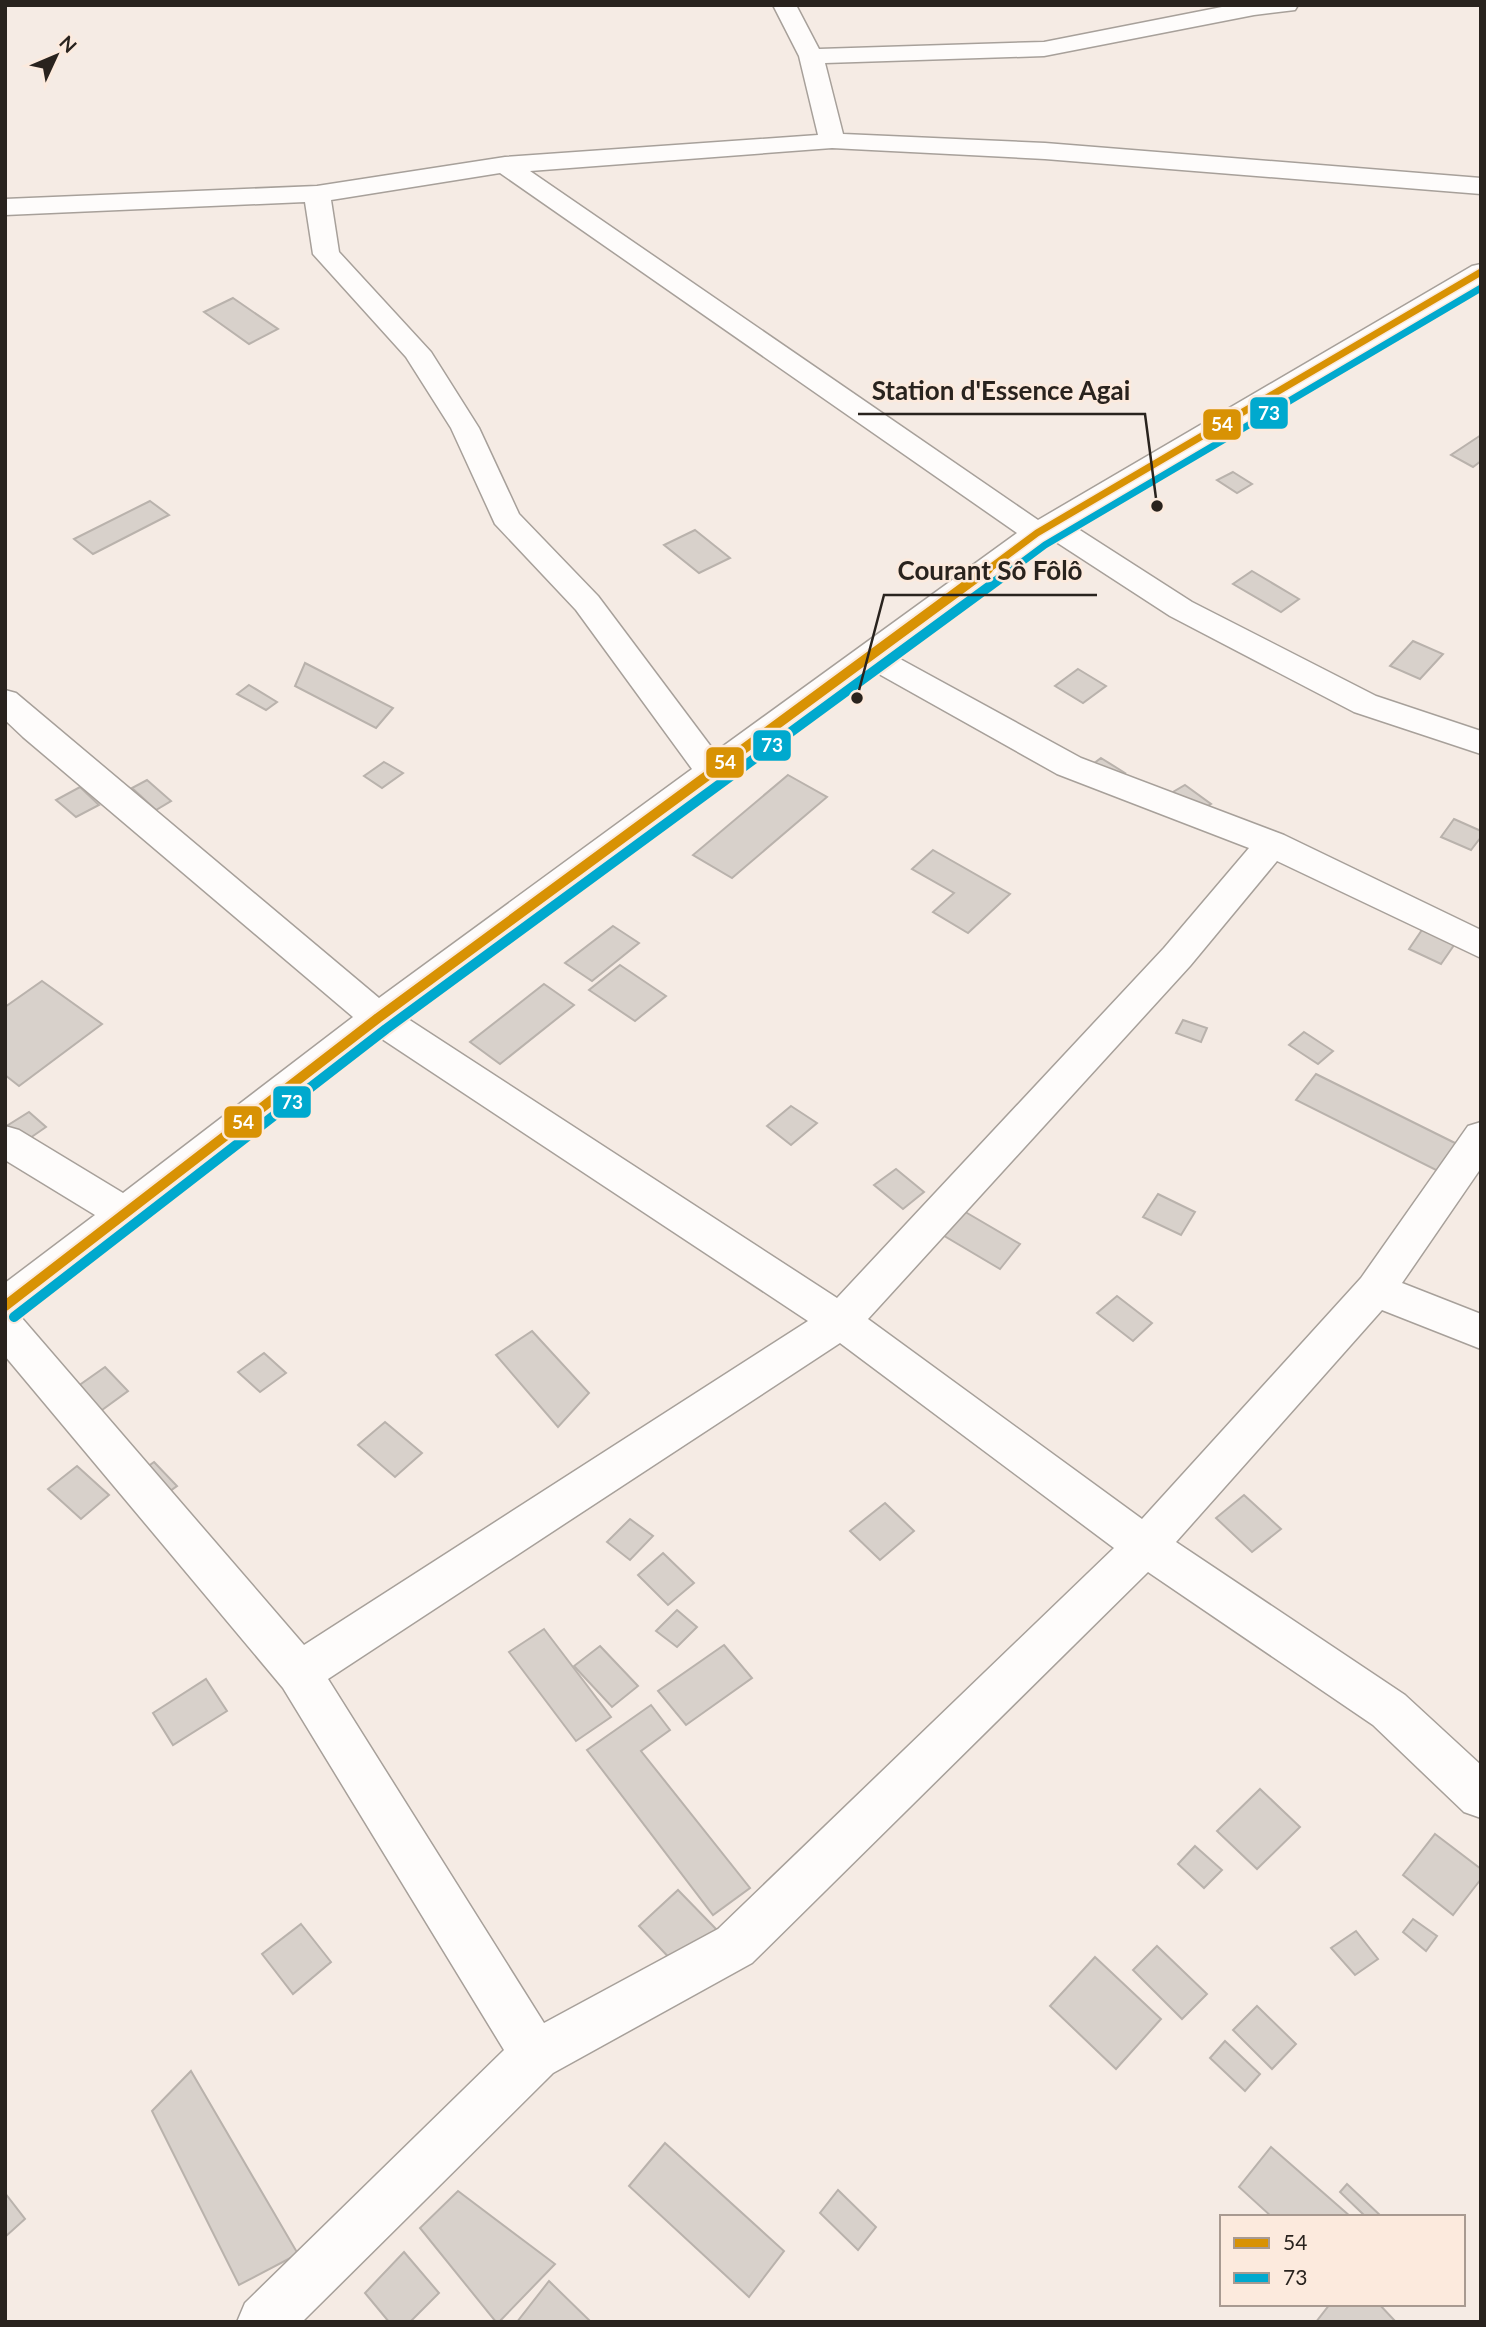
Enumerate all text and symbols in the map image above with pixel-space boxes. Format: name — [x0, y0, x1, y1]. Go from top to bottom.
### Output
north arrow — [21, 21, 91, 91]
text: N — [55, 31, 82, 57]
callout: Station d'Essence Agai — [858, 367, 1145, 414]
text: Station d'Essence Agai — [872, 374, 1130, 406]
line badge: 73 — [1249, 396, 1289, 430]
text: 73 — [1258, 401, 1280, 424]
line badge: 54 — [1202, 408, 1242, 441]
text: 54 — [1211, 412, 1233, 435]
callout: Courant Sô Fôlô — [884, 548, 1097, 595]
text: Courant Sô Fôlô — [897, 554, 1083, 586]
line badge: 73 — [752, 729, 792, 762]
text: 73 — [761, 733, 783, 756]
line badge: 54 — [705, 746, 745, 779]
text: 54 — [714, 750, 736, 773]
line badge: 73 — [272, 1085, 312, 1119]
text: 73 — [281, 1090, 303, 1113]
line badge: 54 — [223, 1105, 263, 1139]
text: 54 — [232, 1110, 254, 1133]
legend — [1220, 2215, 1465, 2306]
text: 54 — [1283, 2229, 1307, 2254]
text: 73 — [1283, 2264, 1307, 2289]

